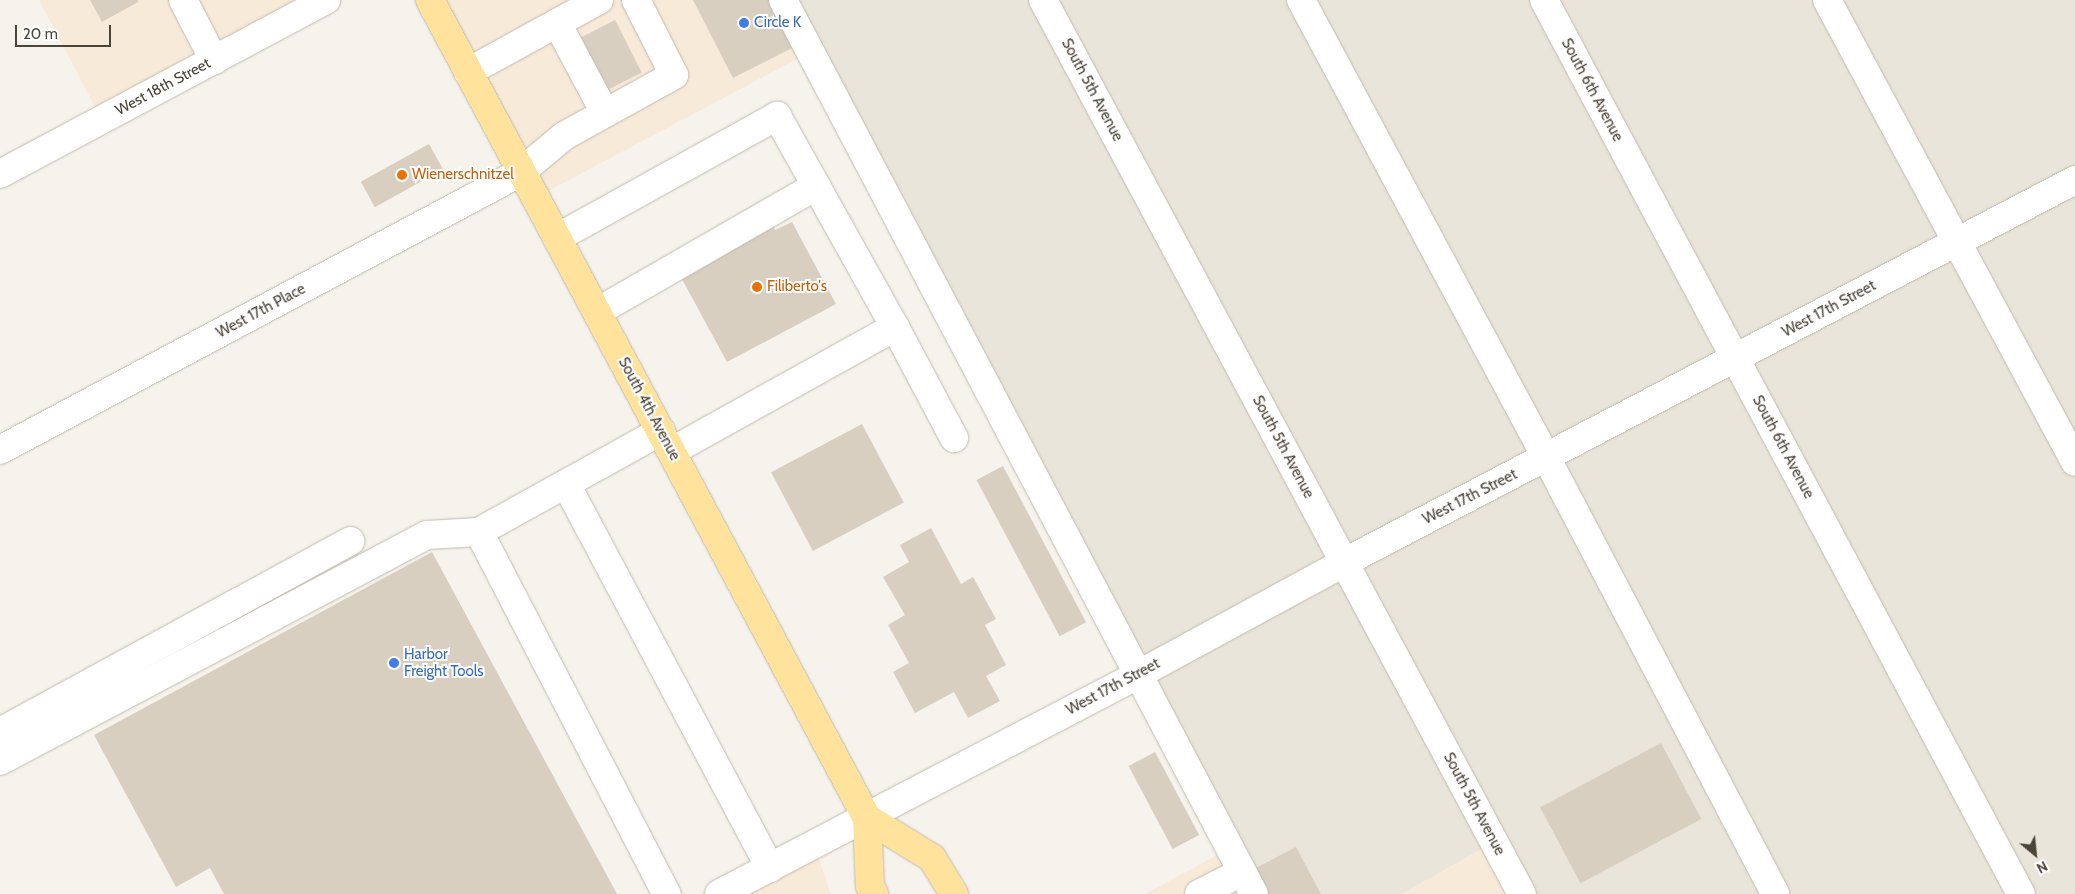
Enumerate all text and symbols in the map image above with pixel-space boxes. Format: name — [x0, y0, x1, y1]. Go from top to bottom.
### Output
place label: Circle K — [754, 14, 801, 32]
scale bar — [18, 15, 114, 47]
marker: Circle K — [738, 17, 750, 29]
text: 20 m — [23, 25, 58, 43]
street label: South 6th Avenue — [1557, 35, 1627, 145]
street label: South 5th Avenue — [1057, 36, 1127, 144]
street label: West 18th Street — [112, 54, 214, 120]
place label: Wienerschnitzel — [412, 166, 514, 184]
marker: Wienerschnitzel — [396, 169, 408, 181]
street label: West 17th Street — [1779, 277, 1879, 341]
place label: Filiberto's — [767, 278, 827, 296]
street label: West 17th Place — [213, 280, 309, 342]
marker: Filiberto's — [751, 281, 763, 293]
street label: South 4th Avenue — [614, 354, 684, 464]
street label: South 6th Avenue — [1748, 392, 1818, 502]
street label: South 5th Avenue — [1248, 393, 1318, 501]
street label: West 17th Street — [1420, 465, 1520, 529]
place label: Harbor Freight Tools — [404, 645, 484, 680]
street label: West 17th Street — [1063, 655, 1163, 719]
marker: Harbor Freight Tools — [388, 657, 400, 669]
street label: South 5th Avenue — [1439, 750, 1509, 858]
north arrow — [2010, 829, 2060, 879]
text: N — [2033, 857, 2051, 878]

